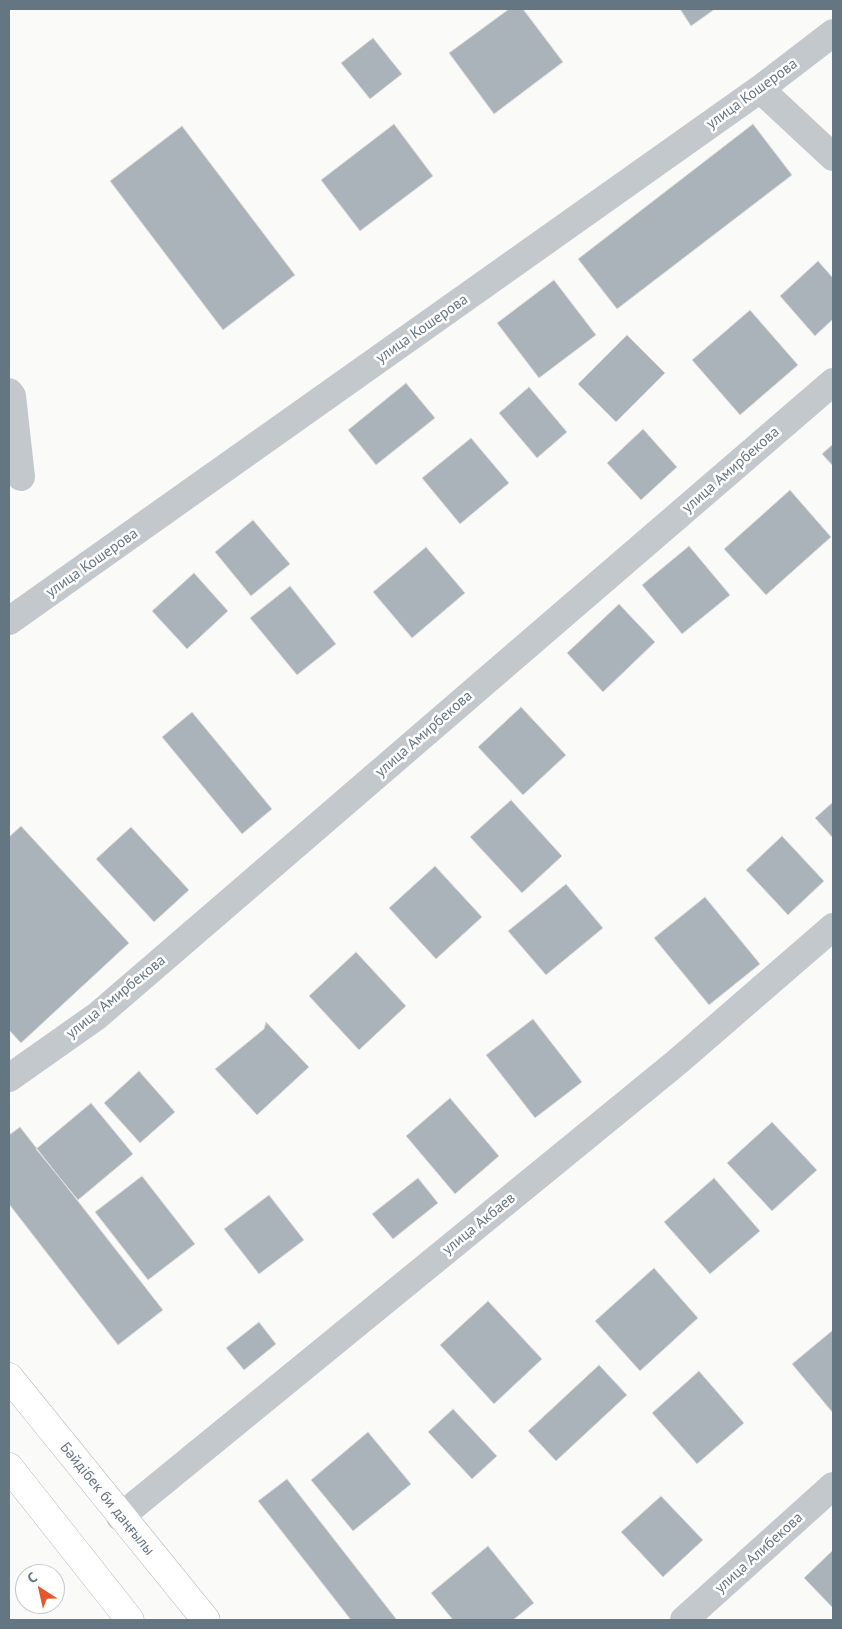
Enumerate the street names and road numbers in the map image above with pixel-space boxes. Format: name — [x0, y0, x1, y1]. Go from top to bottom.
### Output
street label: улица Кошерова — [703, 55, 801, 133]
street label: улица Кошерова — [373, 291, 471, 367]
street label: улица Амирбекова — [679, 423, 783, 517]
street label: улица Кошерова — [43, 525, 141, 601]
street label: улица Амирбекова — [372, 687, 476, 781]
street label: улица Амирбекова — [63, 951, 169, 1043]
street label: улица Акбаев — [439, 1189, 519, 1259]
street label: Бәйдібек би даңғылы — [56, 1439, 158, 1559]
street label: улица Алибекова — [711, 1509, 807, 1597]

